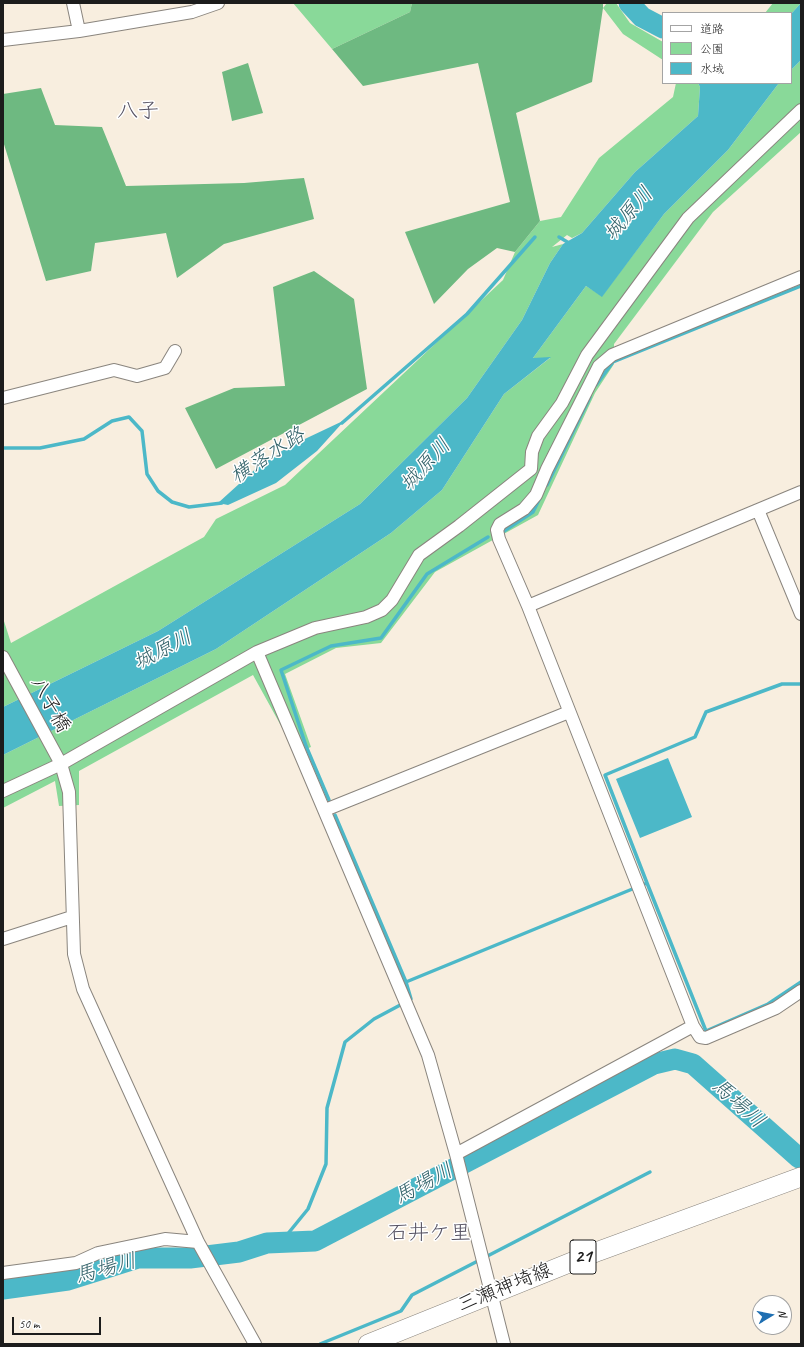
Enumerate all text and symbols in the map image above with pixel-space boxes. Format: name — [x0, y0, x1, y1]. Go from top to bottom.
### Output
legend — [662, 12, 792, 84]
text: 道路 — [700, 21, 724, 37]
text: 公園 — [700, 41, 724, 57]
text: 水域 — [700, 61, 724, 77]
district label: 八子 — [117, 98, 159, 124]
water label: 城原川 — [599, 182, 659, 246]
water label: 横落水路 — [226, 423, 310, 489]
water label: 城原川 — [395, 433, 457, 497]
water label: 城原川 — [129, 624, 197, 676]
street label: 八子橋 — [25, 673, 75, 737]
water label: 馬場川 — [706, 1074, 770, 1134]
water label: 馬場川 — [390, 1158, 458, 1210]
district label: 石井ケ里 — [387, 1220, 471, 1246]
road number: 21 — [570, 1240, 596, 1274]
water label: 馬場川 — [72, 1249, 140, 1289]
street label: 三瀬神埼線 — [454, 1258, 556, 1318]
north arrow — [752, 1295, 792, 1335]
scale bar — [14, 1309, 103, 1335]
text: N — [775, 1309, 790, 1318]
text: 50 m — [19, 1316, 39, 1332]

